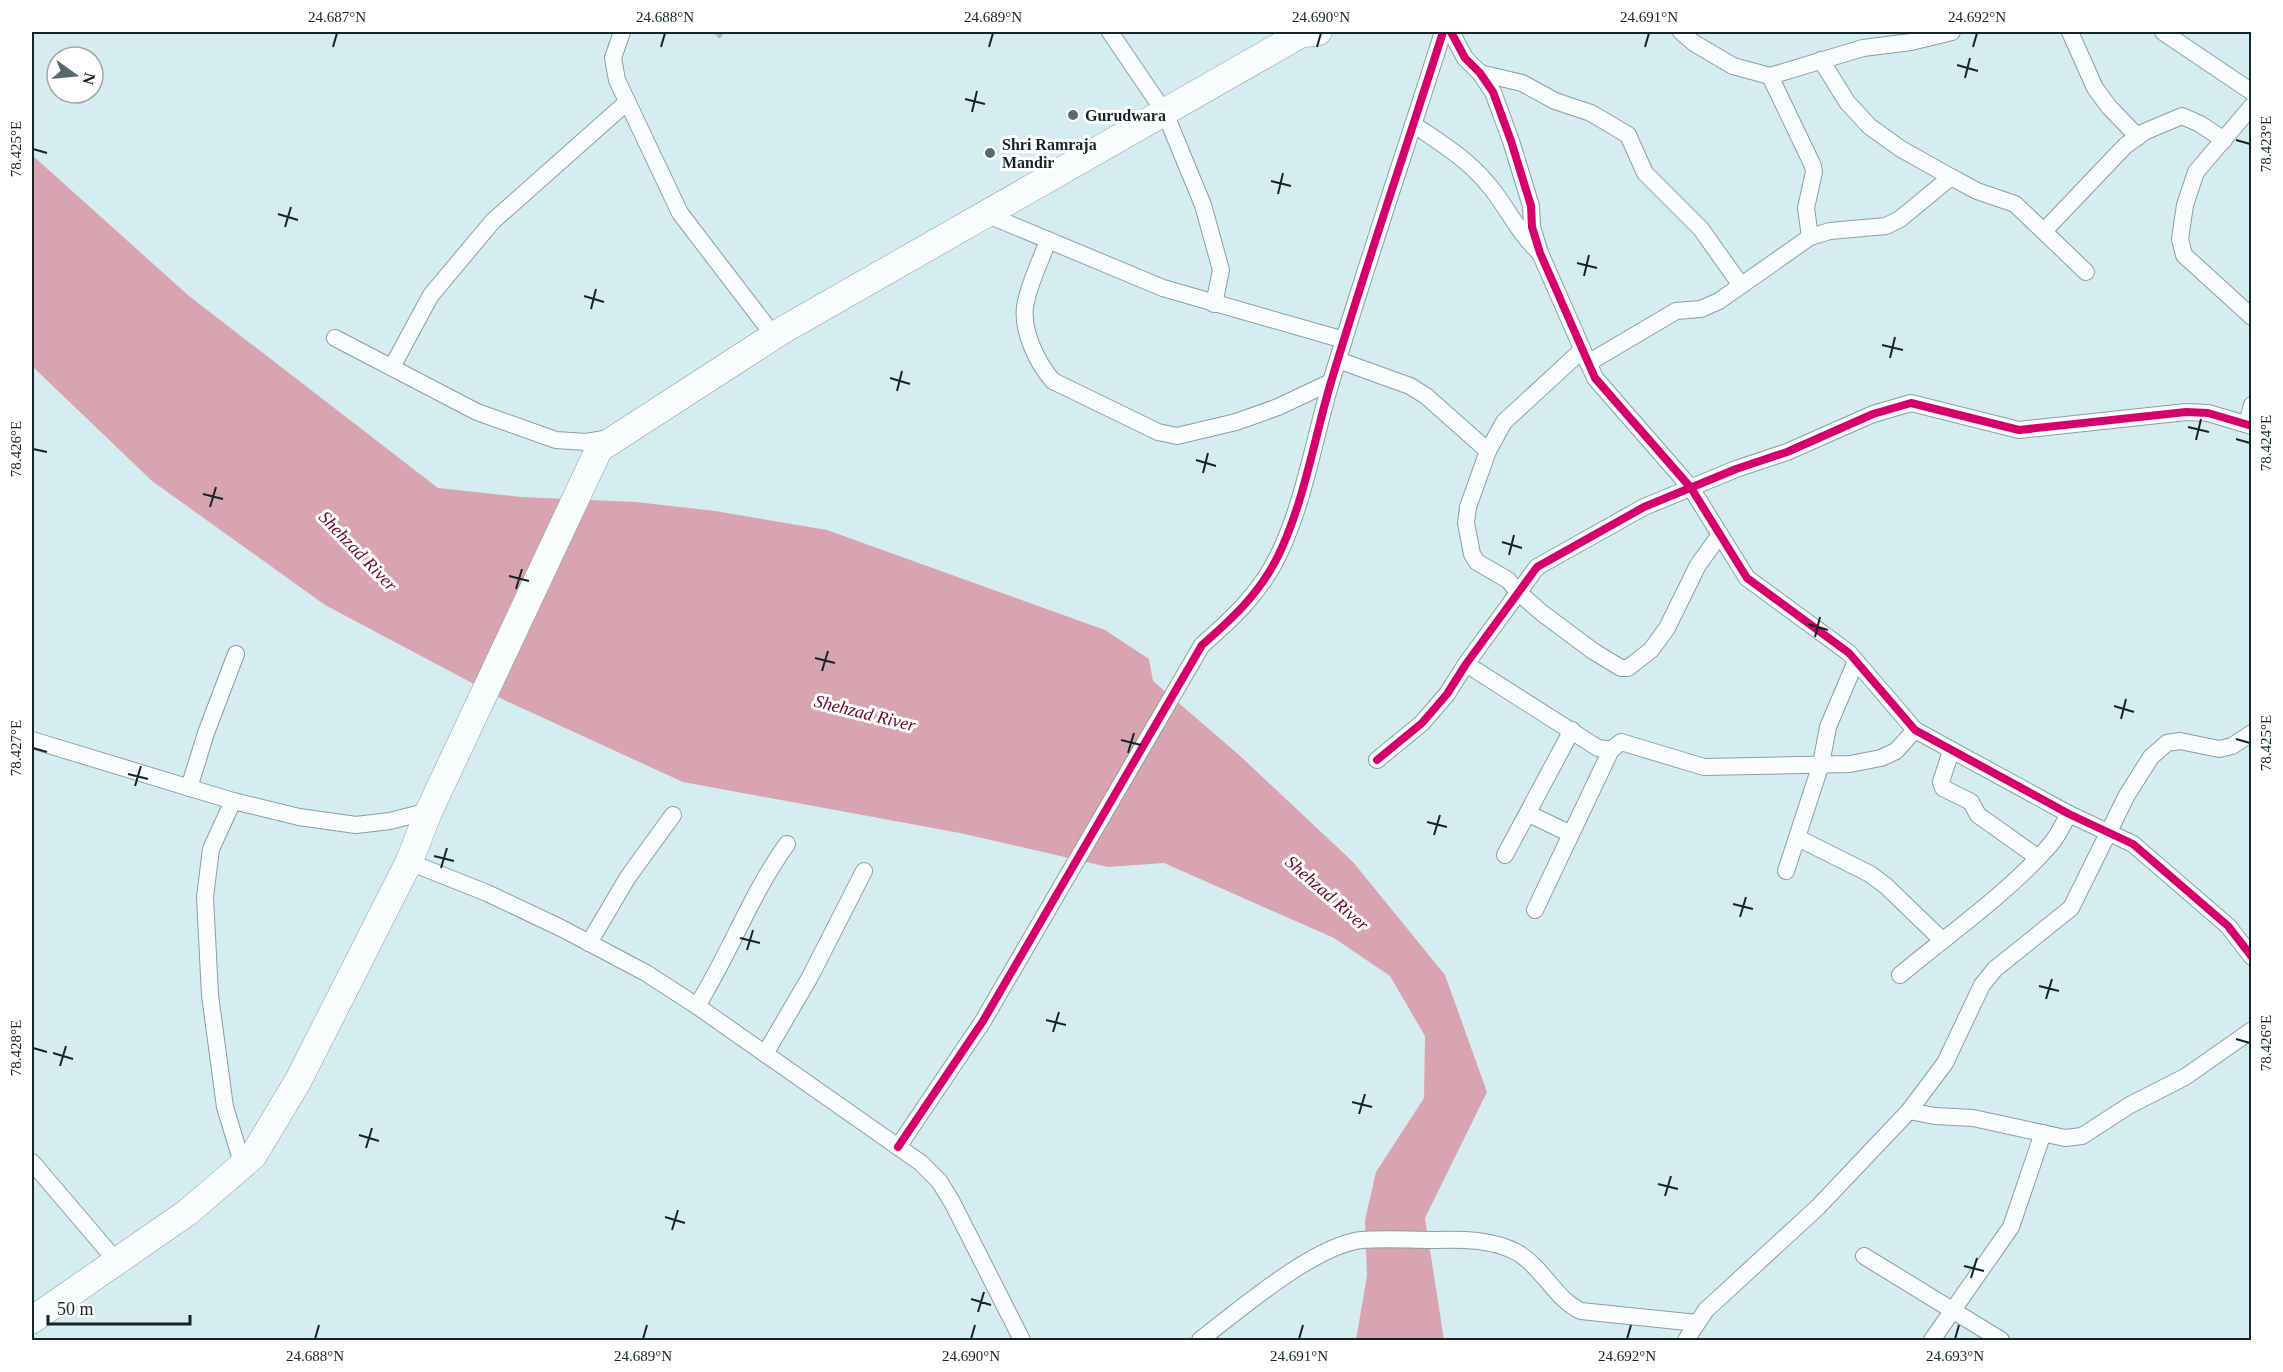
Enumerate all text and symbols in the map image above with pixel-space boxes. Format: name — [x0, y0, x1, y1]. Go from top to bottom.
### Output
text: 24.687°N — [308, 9, 366, 25]
text: 24.688°N — [636, 9, 694, 25]
text: 24.689°N — [964, 9, 1022, 25]
text: 24.690°N — [1292, 9, 1350, 25]
text: 24.691°N — [1620, 9, 1678, 25]
text: 24.692°N — [1948, 9, 2006, 25]
north arrow — [45, 45, 105, 105]
text: N — [79, 71, 99, 87]
place label: Gurudwara — [1085, 107, 1166, 124]
marker: Gurudwara — [1066, 108, 1080, 122]
text: 78.423°E — [2258, 116, 2274, 172]
text: 78.425°E — [8, 121, 24, 177]
place label: Shri Ramraja Mandir — [1002, 136, 1097, 171]
marker: Shri Ramraja Mandir — [983, 146, 997, 160]
text: 78.424°E — [2258, 415, 2274, 471]
text: 78.426°E — [8, 421, 24, 477]
water label: Shehzad River — [315, 507, 402, 596]
water label: Shehzad River — [812, 691, 919, 735]
text: 78.425°E — [2258, 715, 2274, 771]
text: 78.427°E — [8, 720, 24, 776]
water label: Shehzad River — [1281, 852, 1373, 935]
text: 78.426°E — [2258, 1015, 2274, 1071]
text: 78.428°E — [8, 1020, 24, 1076]
scale bar — [48, 1288, 190, 1326]
text: 50 m — [57, 1299, 94, 1319]
text: 24.688°N — [286, 1348, 344, 1364]
text: 24.689°N — [614, 1348, 672, 1364]
text: 24.690°N — [942, 1348, 1000, 1364]
text: 24.691°N — [1270, 1348, 1328, 1364]
text: 24.692°N — [1598, 1348, 1656, 1364]
text: 24.693°N — [1926, 1348, 1984, 1364]

